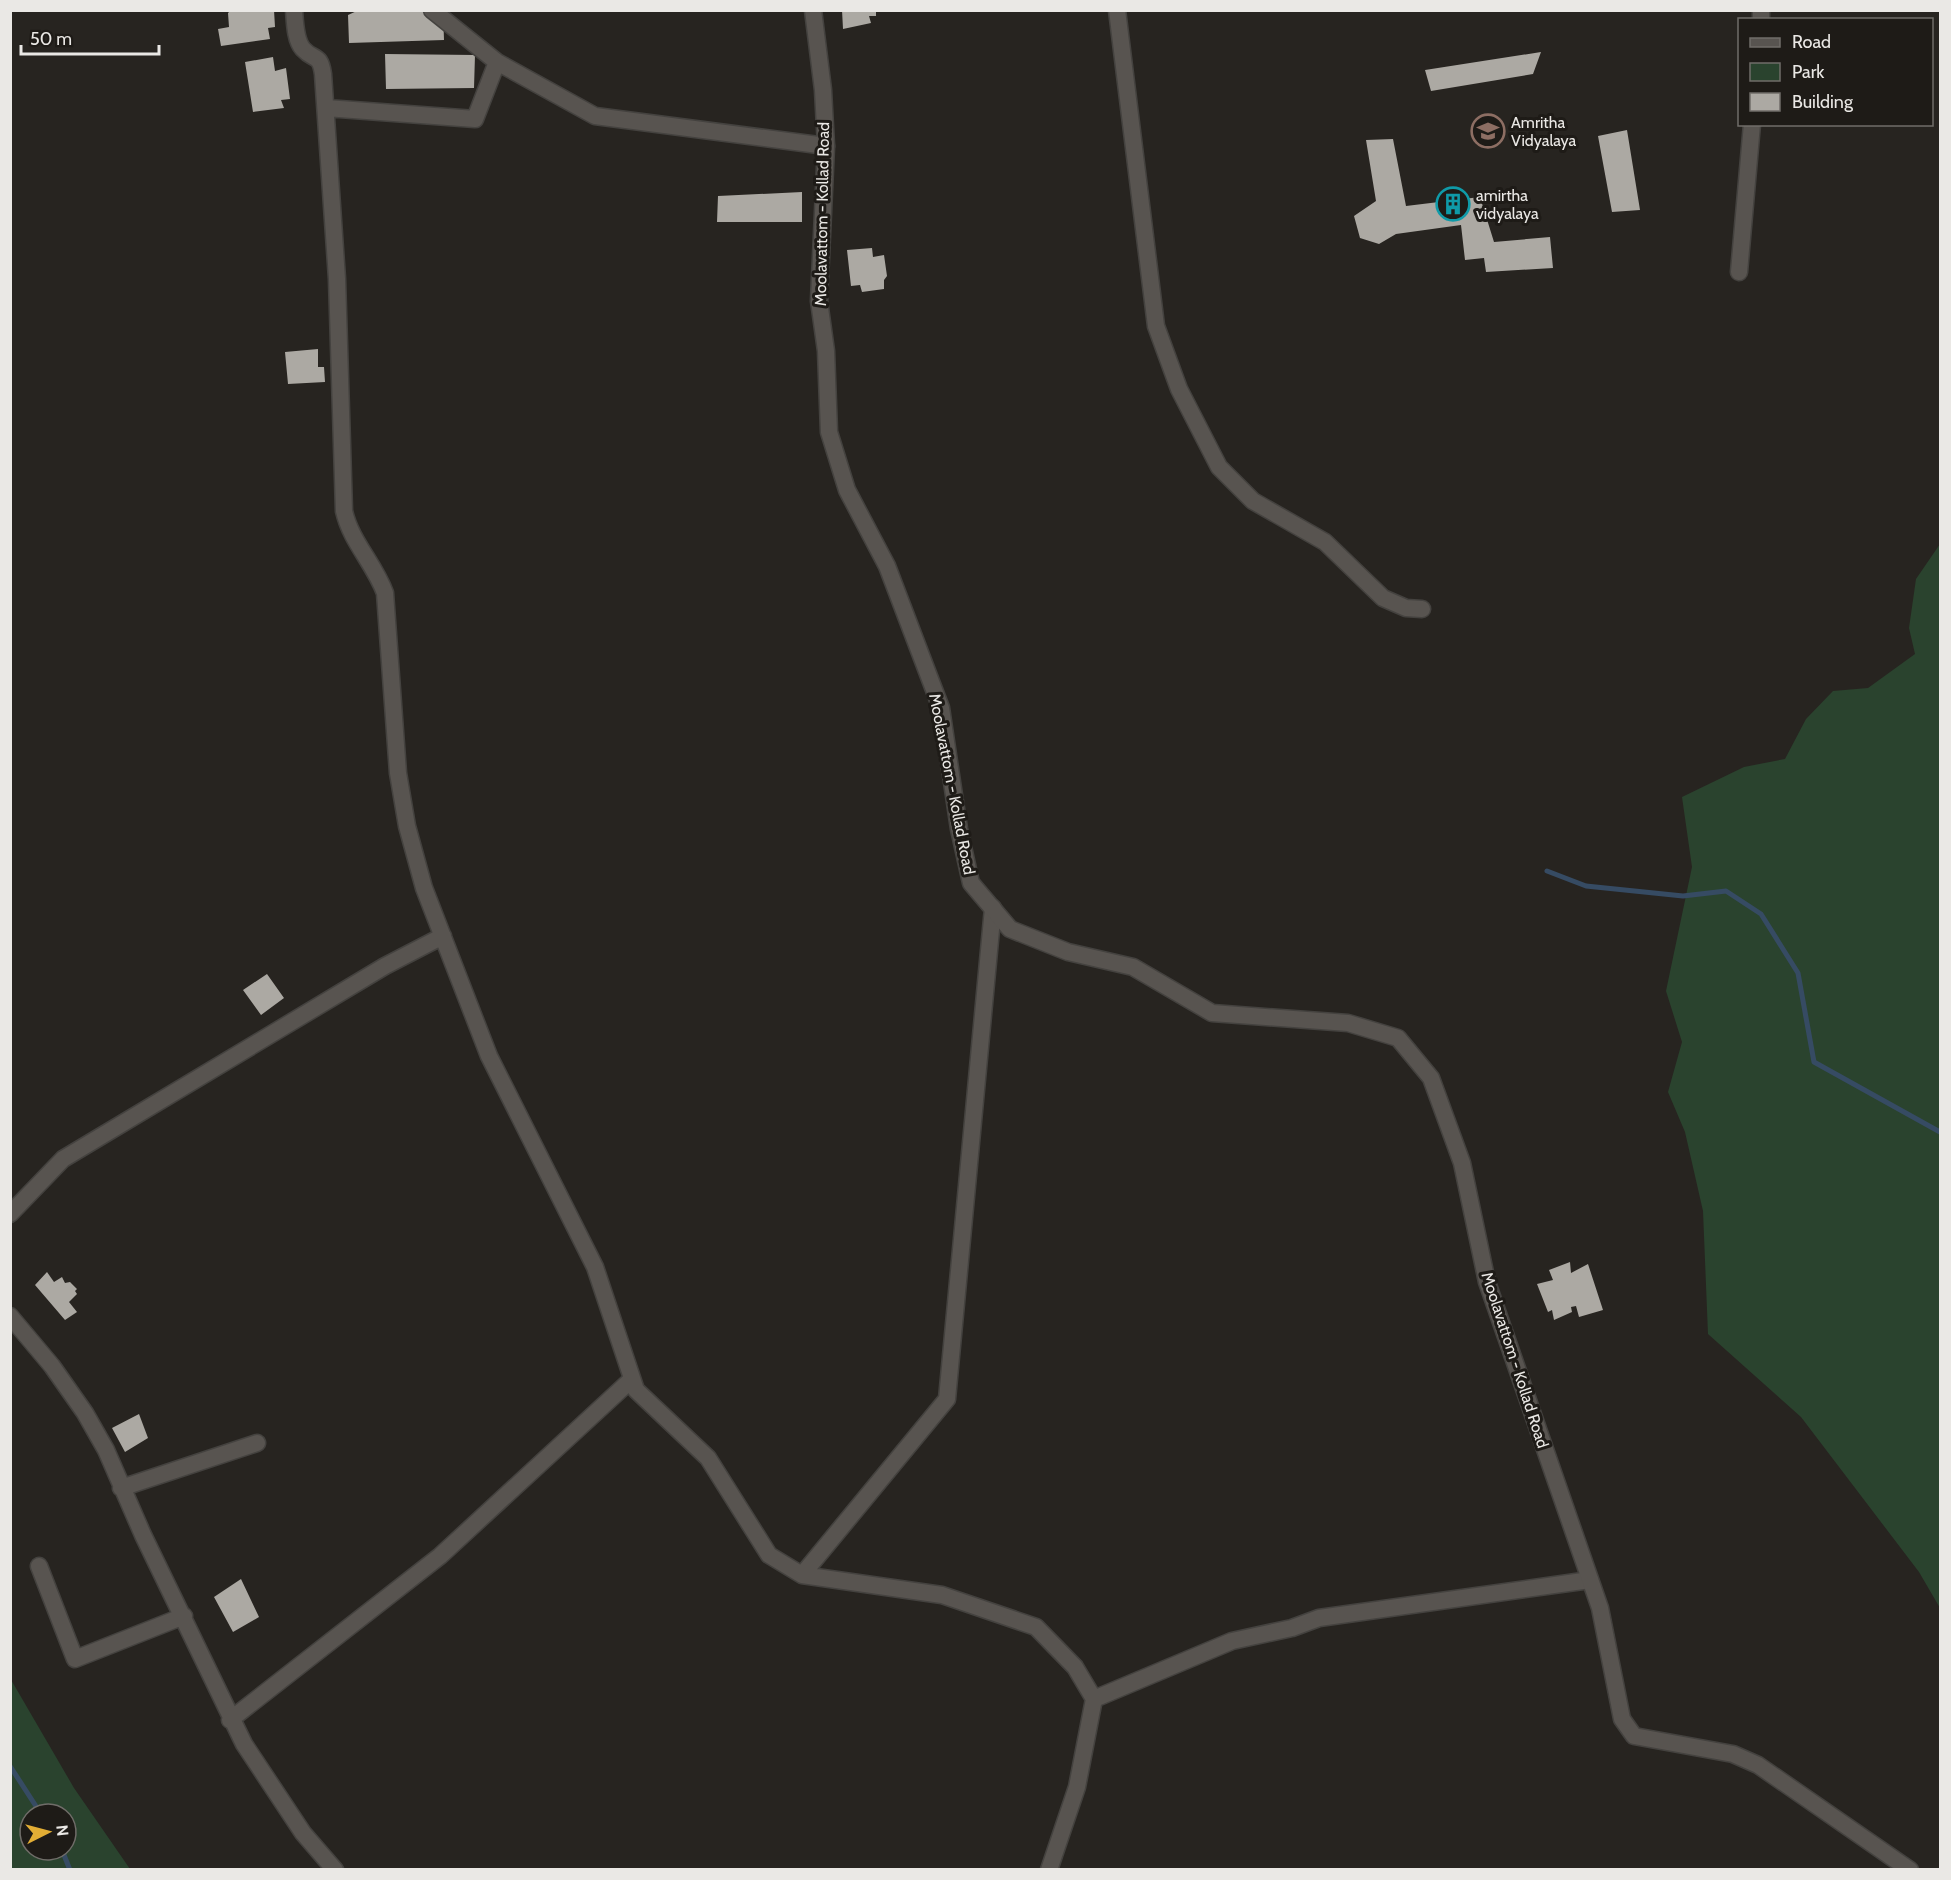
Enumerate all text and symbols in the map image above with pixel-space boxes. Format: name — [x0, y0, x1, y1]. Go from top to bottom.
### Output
scale bar — [21, 18, 159, 56]
legend — [1738, 18, 1933, 126]
text: 50 m — [30, 28, 72, 50]
text: Road — [1792, 31, 1831, 53]
text: Park — [1792, 61, 1825, 83]
text: Building — [1792, 91, 1854, 113]
school or university icon: Amritha Vidyalaya — [1470, 113, 1506, 149]
place label: Amritha Vidyalaya — [1511, 113, 1577, 150]
street label: Moolavattom - Kollad Road — [811, 122, 833, 306]
building icon: amirtha vidyalaya — [1435, 186, 1471, 222]
place label: amirtha vidyalaya — [1476, 186, 1539, 223]
street label: Moolavattom - Kollad Road — [925, 692, 979, 876]
street label: Moolavattom - Kollad Road — [1478, 1270, 1552, 1450]
north arrow — [18, 1802, 78, 1862]
text: N — [52, 1824, 72, 1837]

